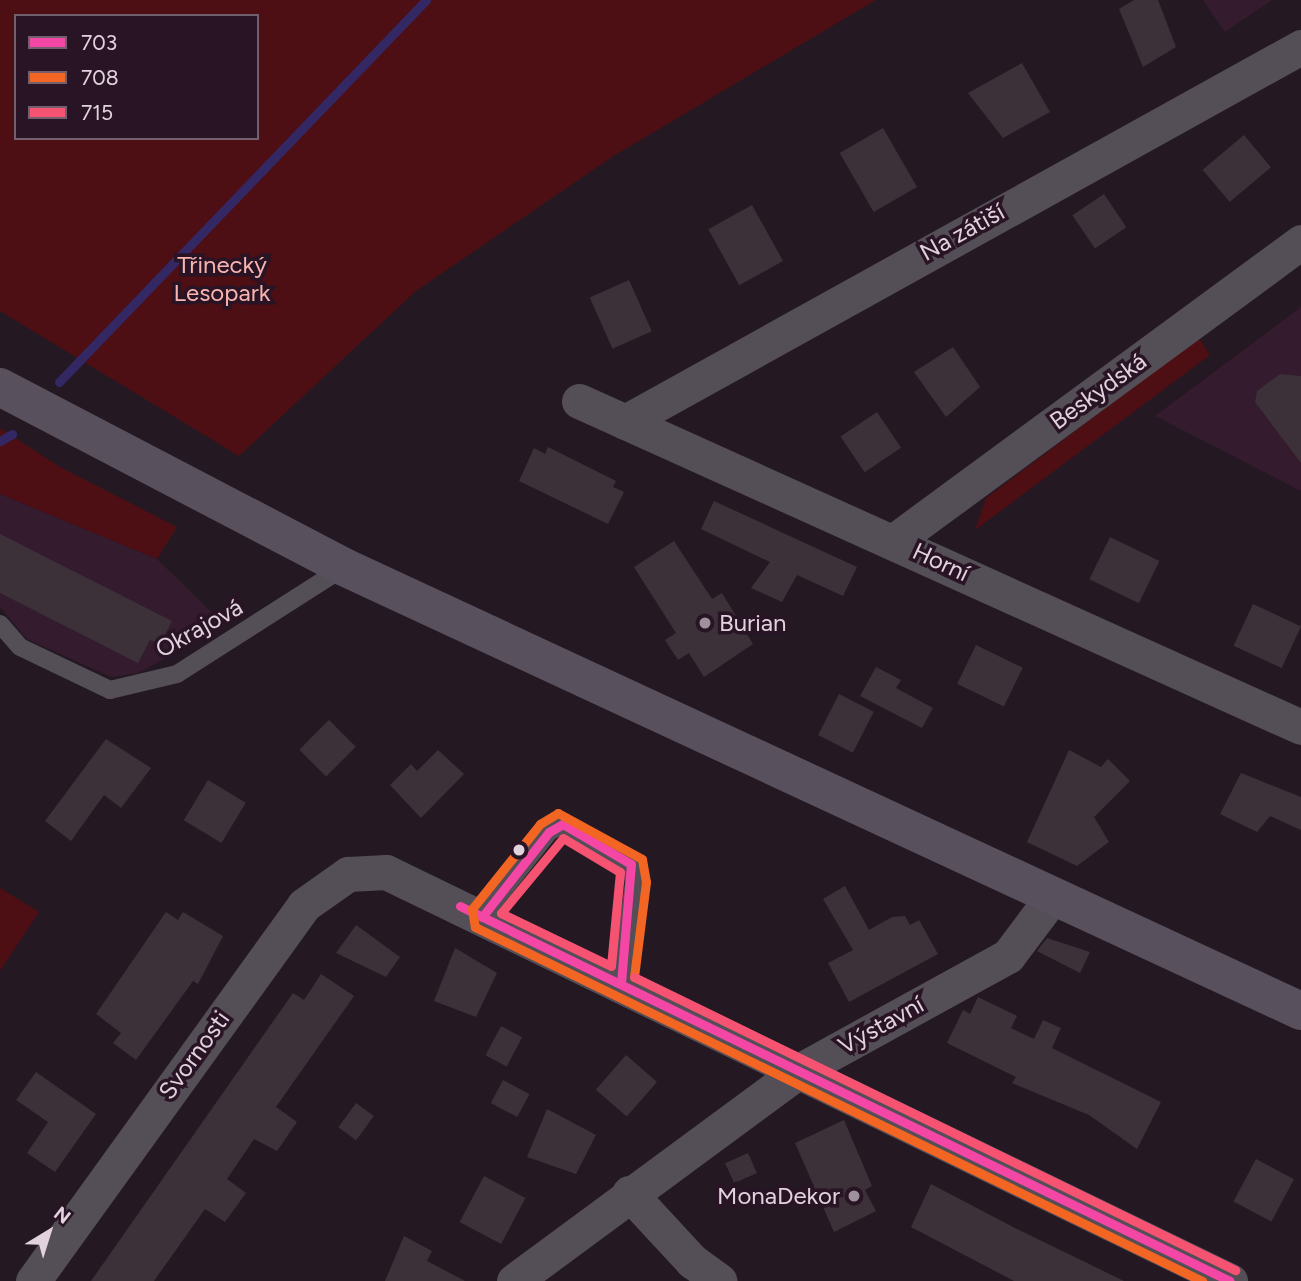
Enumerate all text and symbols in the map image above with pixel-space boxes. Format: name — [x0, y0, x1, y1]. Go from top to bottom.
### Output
legend — [14, 14, 259, 140]
text: 703 — [81, 30, 117, 55]
text: 708 — [81, 65, 119, 90]
text: 715 — [81, 100, 113, 125]
street label: Na zátiší — [915, 197, 1009, 267]
park label: Třinecký Lesopark — [174, 251, 270, 307]
street label: Beskydská — [1044, 346, 1152, 436]
street label: Horní — [908, 536, 974, 588]
street label: Okrajová — [150, 592, 248, 664]
place label: Burian — [719, 609, 786, 637]
marker: Burian — [697, 615, 713, 631]
unlabelled marker — [512, 843, 526, 857]
street label: Výstavní — [833, 990, 929, 1060]
street label: Svornosti — [152, 1005, 236, 1105]
place label: MonaDekor — [717, 1182, 840, 1210]
marker: MonaDekor — [846, 1188, 862, 1204]
north arrow — [14, 1197, 84, 1267]
text: N — [49, 1201, 75, 1229]

